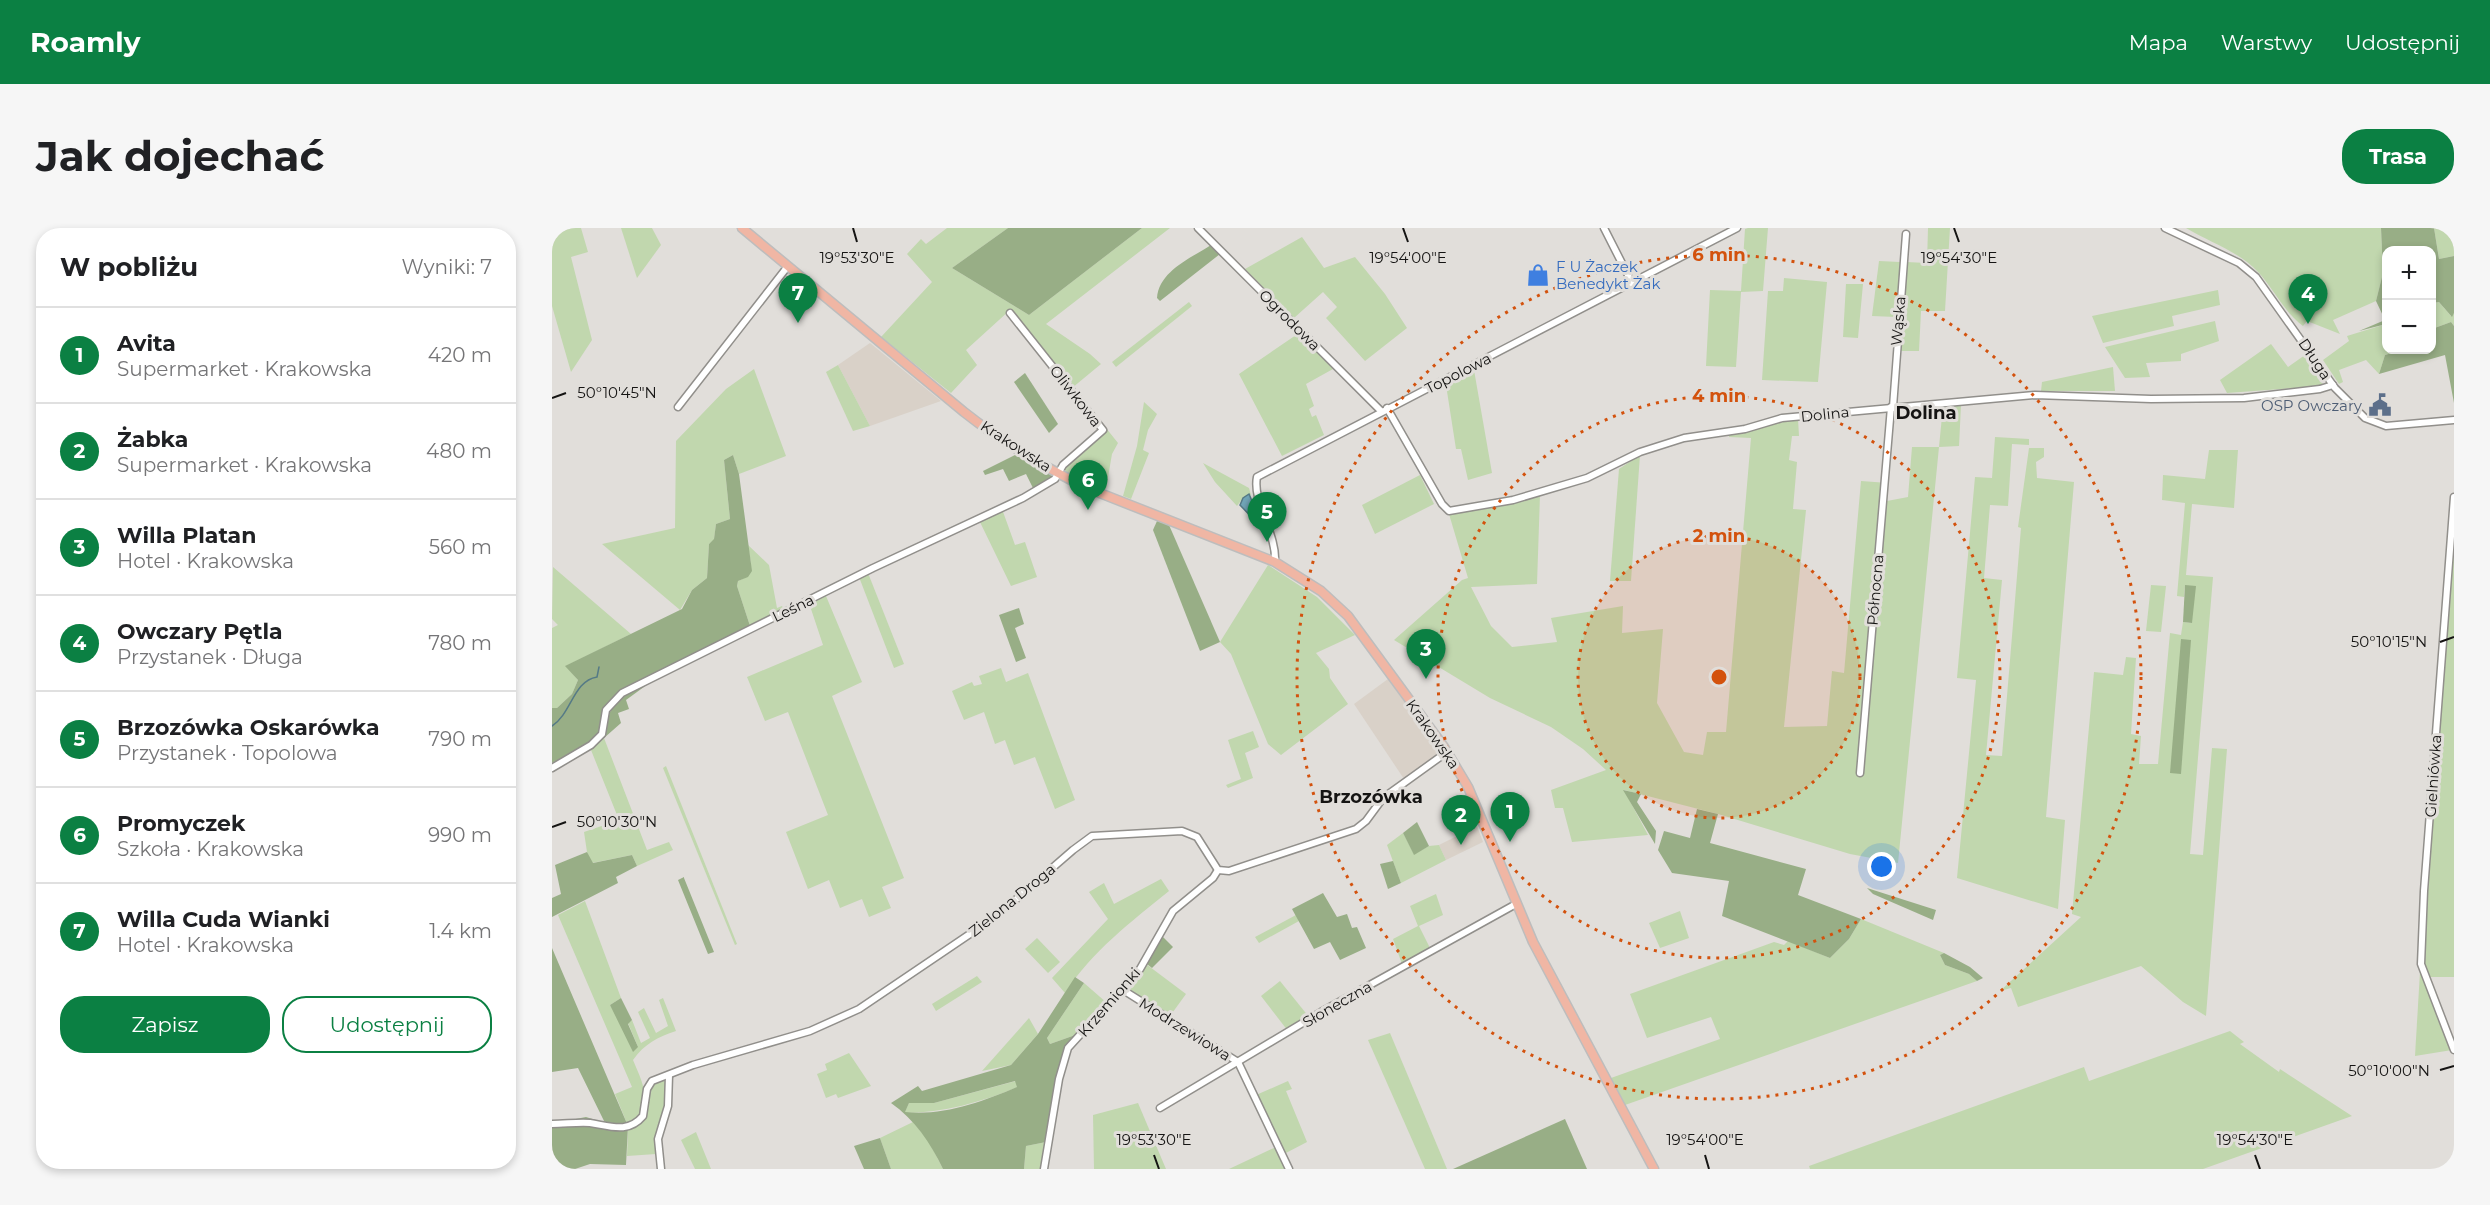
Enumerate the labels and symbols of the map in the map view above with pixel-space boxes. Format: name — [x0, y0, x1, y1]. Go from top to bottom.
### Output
text: 6 min — [1692, 244, 1746, 266]
text: 19°53'30"E — [819, 248, 895, 267]
text: 19°54'00"E — [1369, 248, 1447, 267]
text: 19°54'30"E — [1921, 248, 1997, 267]
place label: F U Żaczek Benedykt Żak — [1556, 257, 1660, 293]
shop icon: F U Żaczek Benedykt Żak — [1525, 262, 1551, 288]
pin: 7 — [778, 274, 818, 323]
pin: 4 — [2288, 274, 2328, 324]
street label: Ogrodowa — [1255, 285, 1325, 355]
street label: Wąska — [1886, 295, 1910, 347]
street label: Długa — [2294, 335, 2336, 383]
street label: Topolowa — [1422, 348, 1494, 398]
street label: Oliwkowa — [1046, 361, 1106, 431]
text: 50°10'45"N — [577, 383, 657, 402]
text: 4 min — [1692, 385, 1746, 407]
public building icon: OSP Owczary — [2367, 392, 2393, 418]
place label: OSP Owczary — [2261, 396, 2363, 415]
street label: Dolina — [1800, 402, 1850, 426]
district label: Dolina — [1895, 402, 1957, 424]
street label: Krakowska — [977, 416, 1055, 476]
pin: 6 — [1068, 460, 1108, 510]
pin: 5 — [1248, 492, 1286, 542]
text: 2 min — [1693, 525, 1745, 547]
street label: Północna — [1862, 554, 1888, 626]
street label: Leśna — [769, 590, 817, 626]
pin: 3 — [1406, 630, 1446, 679]
text: 50°10'15"N — [2351, 632, 2427, 651]
centre of rings — [1709, 667, 1729, 687]
street label: Krakowska — [1402, 696, 1464, 772]
street label: Gielniówka — [2421, 734, 2445, 818]
district label: Brzozówka — [1319, 786, 1423, 808]
pin: 1 — [1490, 792, 1530, 842]
pin: 2 — [1442, 796, 1480, 845]
text: 50°10'30"N — [577, 812, 657, 831]
your location — [1867, 852, 1896, 881]
street label: Zielona Droga — [965, 859, 1059, 941]
street label: Krzemionki — [1074, 963, 1144, 1041]
street label: Słoneczna — [1299, 977, 1375, 1031]
street label: Modrzewiowa — [1136, 993, 1234, 1065]
text: 50°10'00"N — [2348, 1061, 2430, 1080]
text: 19°53'30"E — [1116, 1130, 1192, 1149]
text: 19°54'00"E — [1666, 1130, 1744, 1149]
text: 19°54'30"E — [2217, 1130, 2293, 1149]

